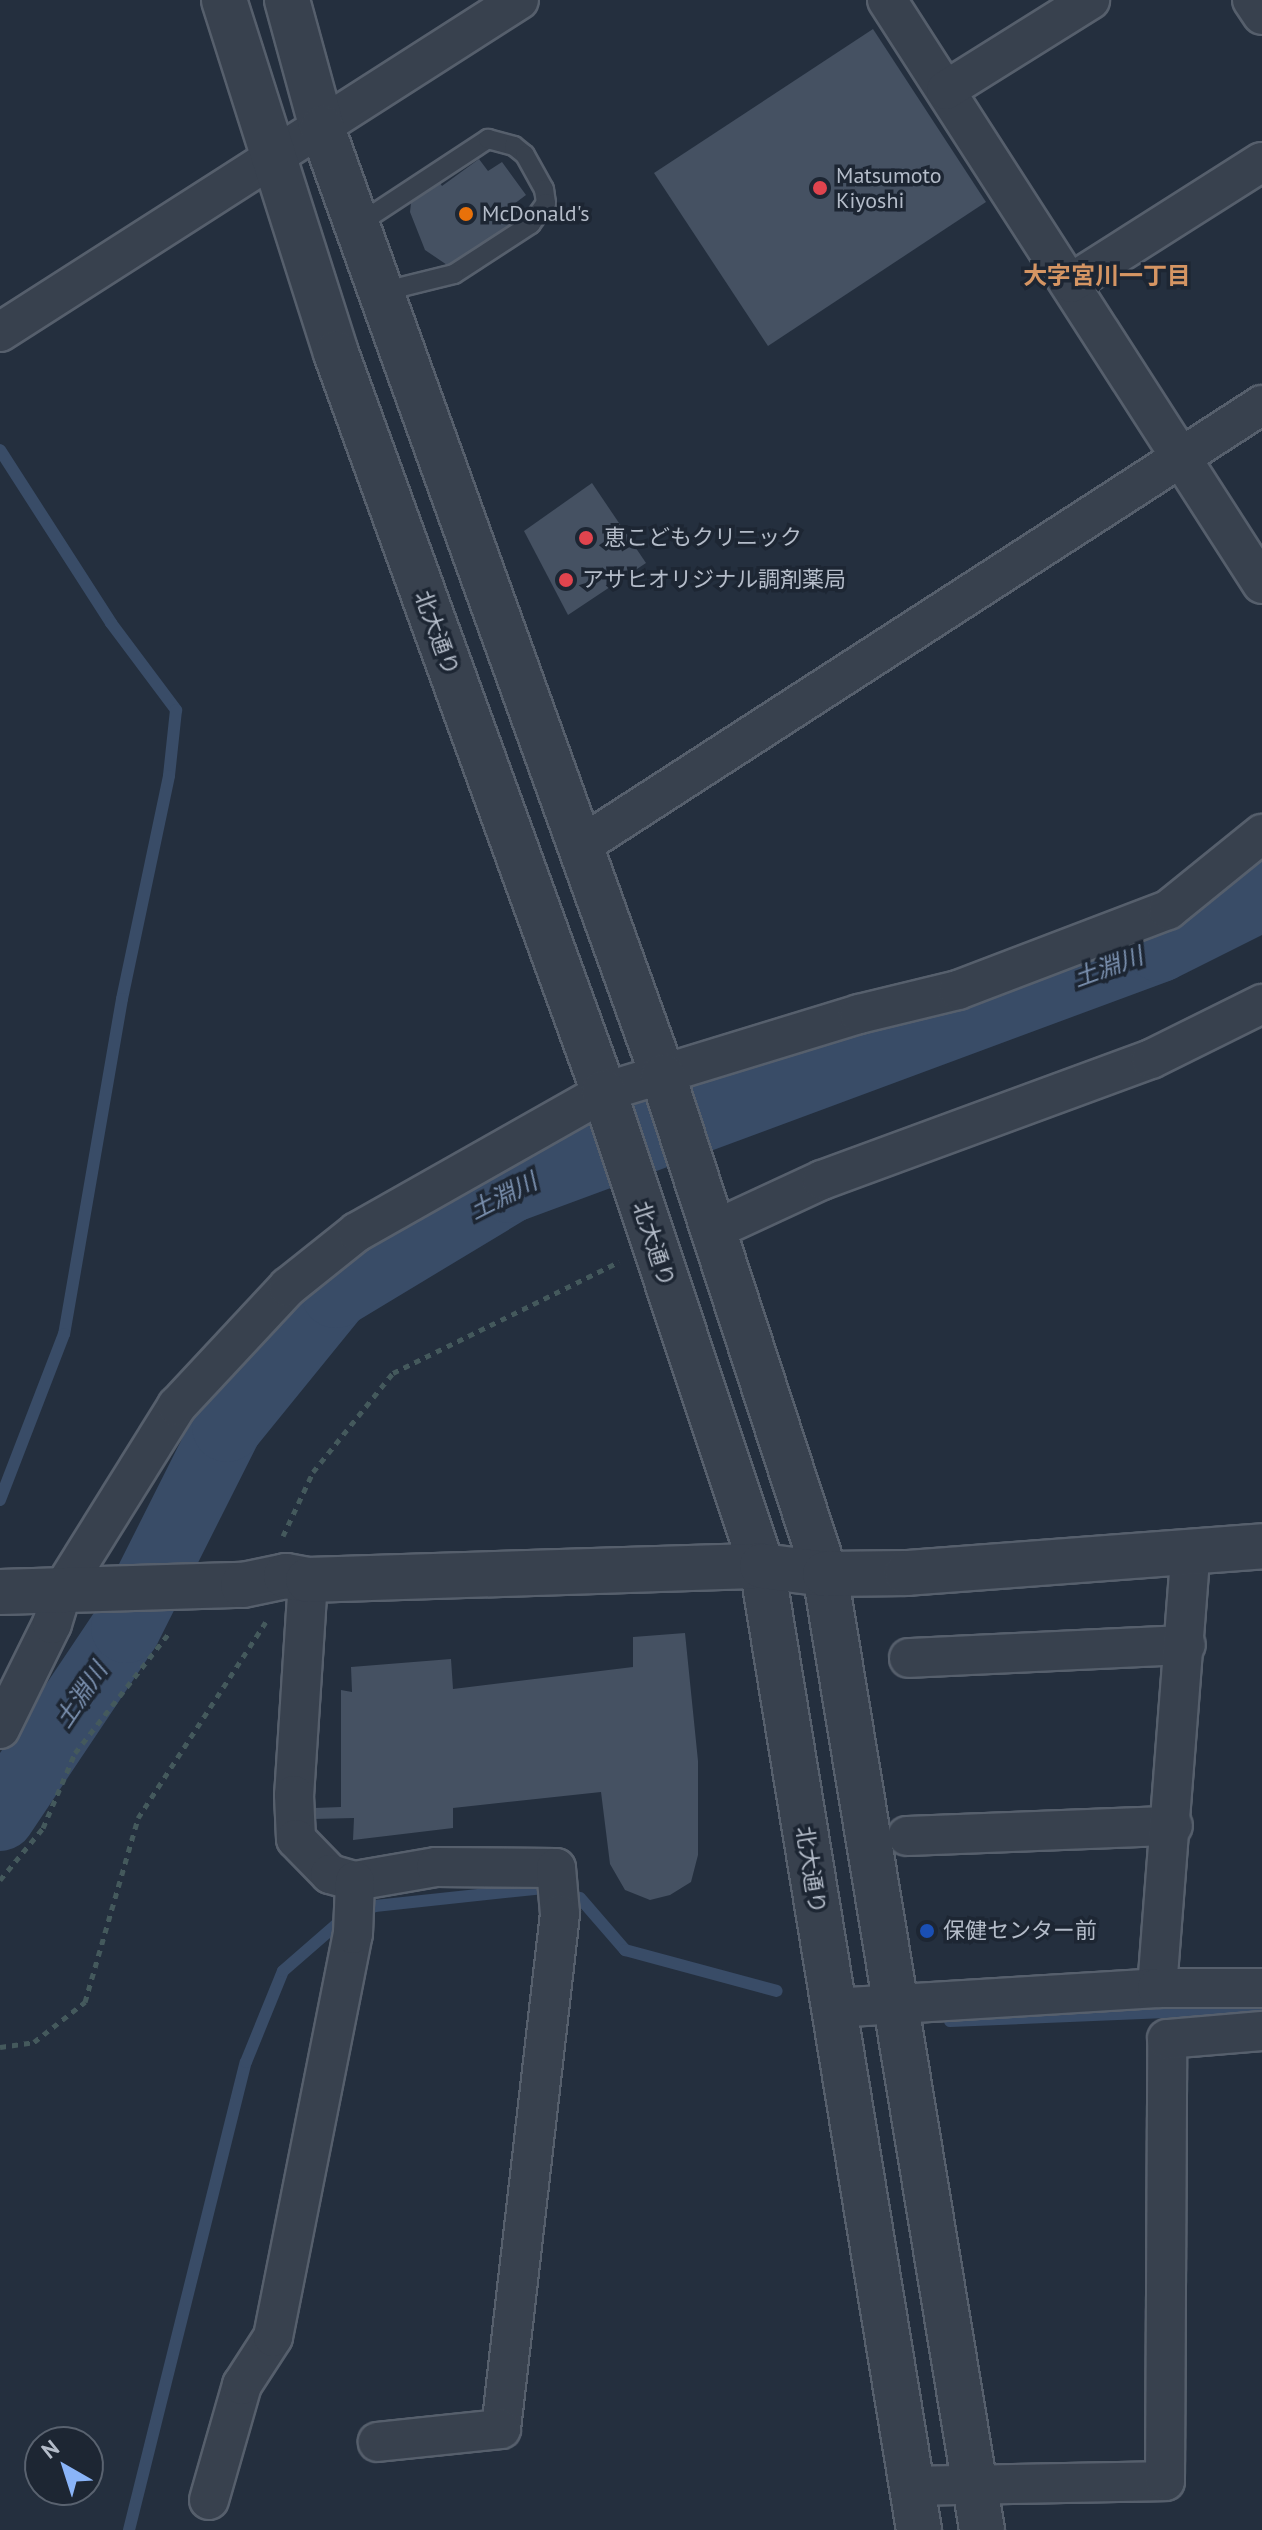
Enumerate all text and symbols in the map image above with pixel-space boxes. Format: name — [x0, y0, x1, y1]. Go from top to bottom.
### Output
place label: Matsumoto Kiyoshi — [836, 162, 942, 214]
marker: Matsumoto Kiyoshi — [811, 179, 829, 197]
place label: McDonald's — [482, 201, 589, 227]
marker: McDonald's — [457, 205, 475, 223]
district label: 大字宮川一丁目 — [1023, 262, 1191, 290]
place label: 恵こどもクリニック — [604, 525, 802, 551]
marker: 恵こどもクリニック — [575, 527, 597, 549]
place label: アサヒオリジナル調剤薬局 — [582, 567, 846, 593]
marker: アサヒオリジナル調剤薬局 — [557, 571, 575, 589]
street label: 北大通り — [410, 587, 464, 679]
water label: 土淵川 — [1069, 941, 1147, 993]
water label: 土淵川 — [464, 1167, 542, 1225]
street label: 北大通り — [628, 1198, 680, 1290]
water label: 土淵川 — [49, 1657, 113, 1733]
street label: 北大通り — [791, 1824, 831, 1916]
place label: 保健センター前 — [943, 1918, 1097, 1944]
marker: 保健センター前 — [918, 1922, 936, 1940]
north arrow — [24, 2426, 104, 2506]
text: N — [36, 2433, 65, 2464]

